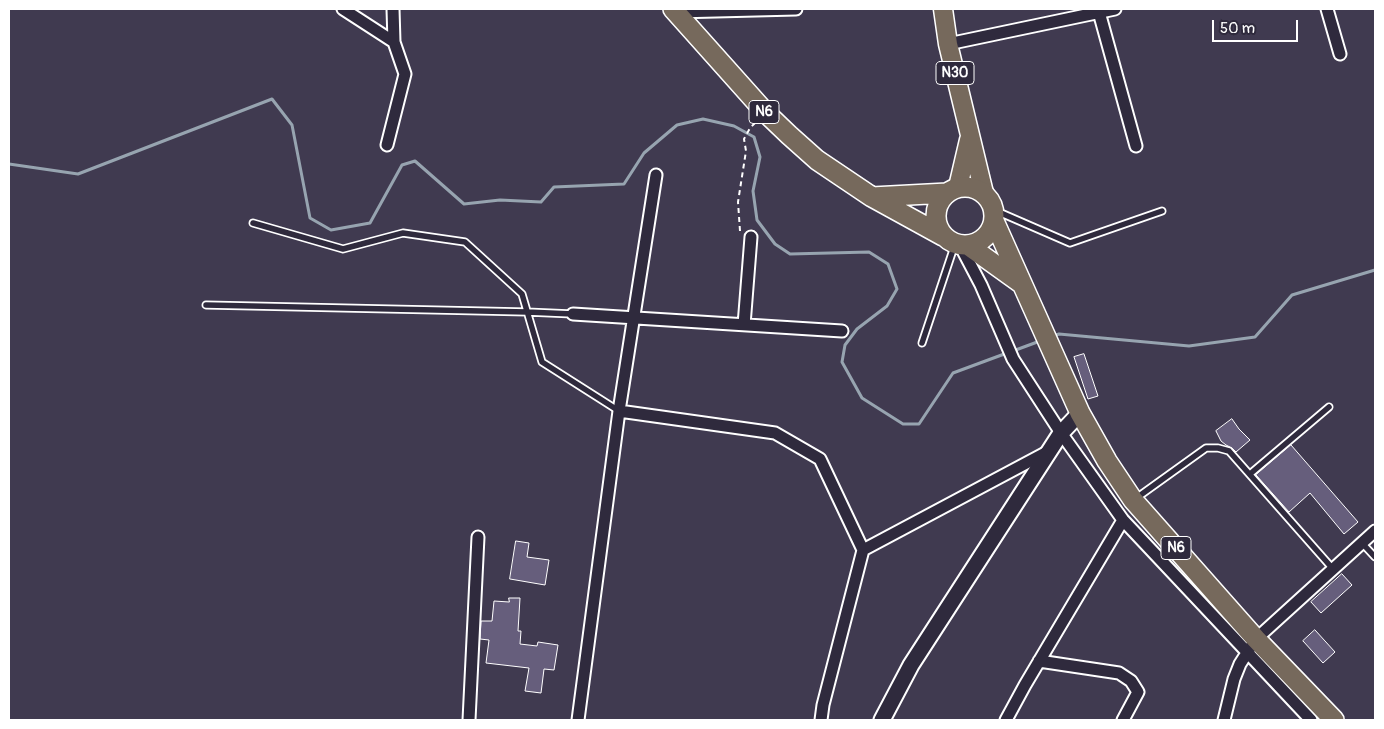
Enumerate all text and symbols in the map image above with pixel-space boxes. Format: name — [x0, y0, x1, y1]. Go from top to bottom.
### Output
scale bar — [1214, 10, 1300, 42]
text: 50 m — [1220, 19, 1255, 38]
road number: N30 — [936, 62, 974, 84]
road number: N6 — [749, 100, 779, 124]
road number: N6 — [1161, 536, 1191, 560]

